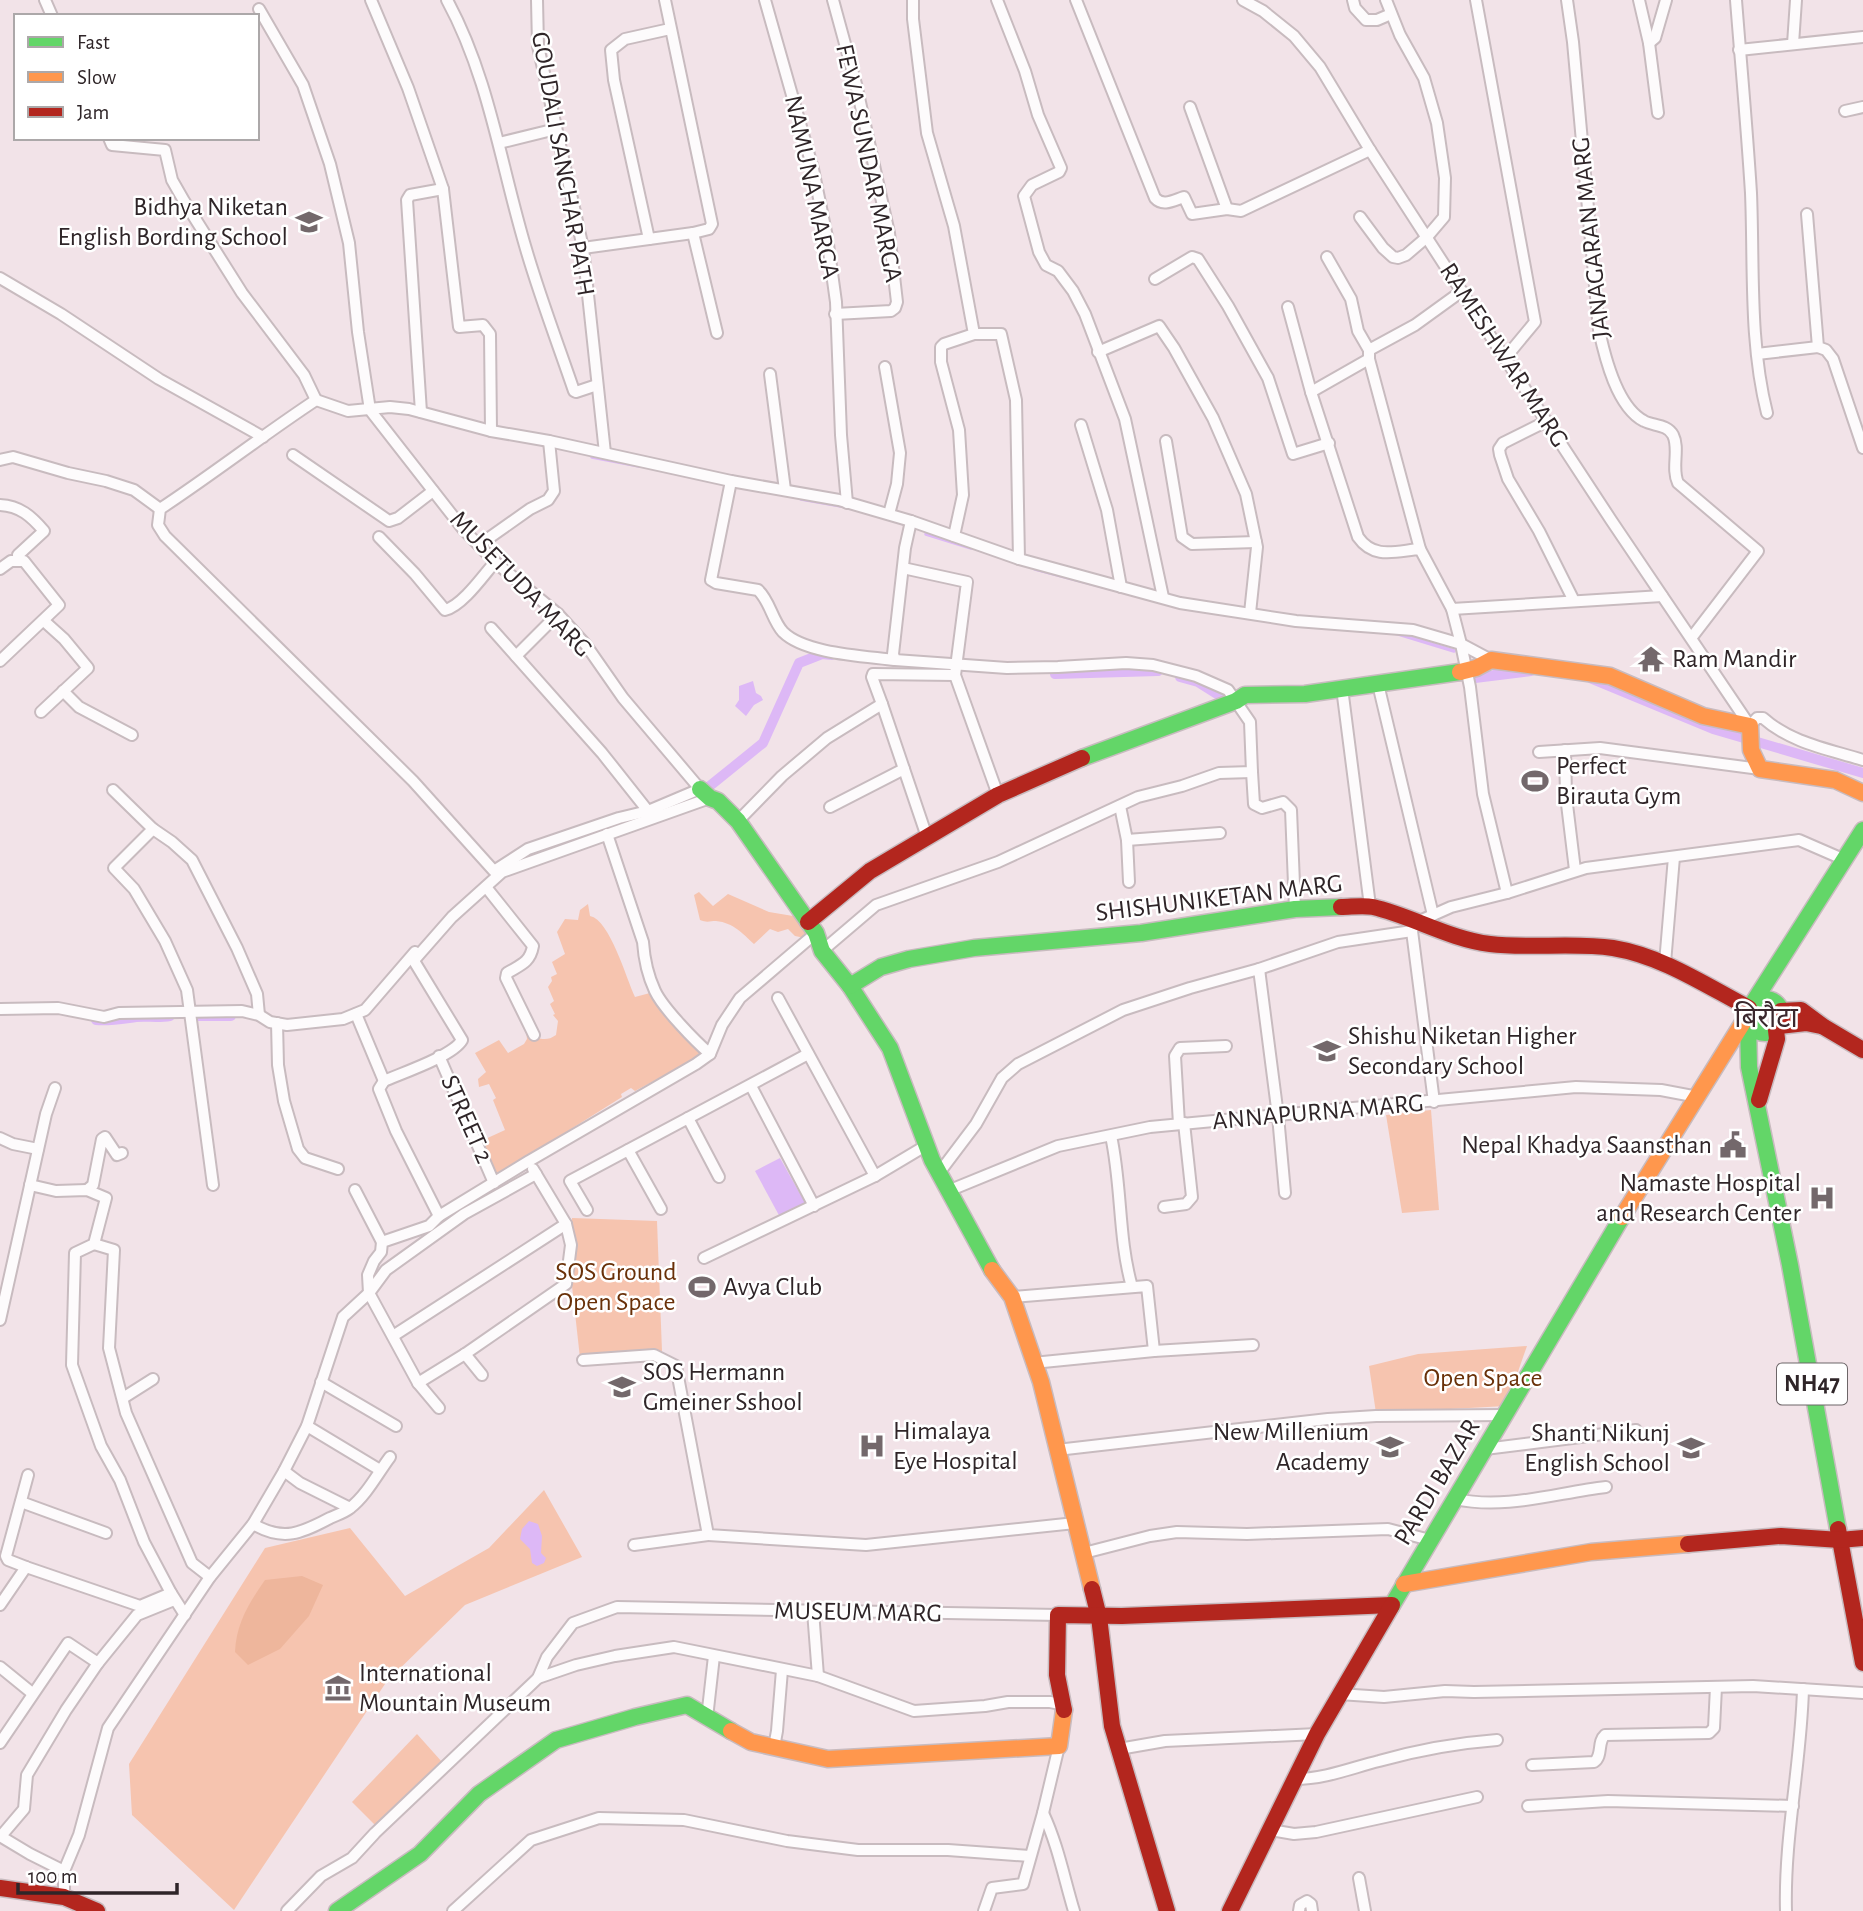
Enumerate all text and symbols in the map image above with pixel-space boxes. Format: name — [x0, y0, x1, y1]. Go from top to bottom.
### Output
legend — [14, 14, 259, 140]
street label: GOUDALI SANCHAR PATH — [527, 30, 599, 298]
text: Fast — [77, 32, 110, 53]
street label: FEWA SUNDAR MARGA — [831, 42, 907, 284]
text: Slow — [77, 67, 116, 88]
street label: NAMUNA MARGA — [780, 93, 844, 281]
text: Jam — [77, 102, 109, 123]
street label: JANAGARAN MARG — [1567, 136, 1615, 340]
place label: Bidhya Niketan English Bording School — [58, 194, 288, 250]
school or university icon: Bidhya Niketan English Bording School — [294, 207, 324, 237]
street label: RAMESHWAR MARG — [1435, 258, 1573, 452]
street label: MUSETUDA MARG — [445, 506, 597, 662]
temple icon: Ram Mandir — [1636, 644, 1666, 674]
place label: Ram Mandir — [1672, 646, 1797, 672]
place label: Perfect Birauta Gym — [1556, 753, 1681, 809]
sports icon: Perfect Birauta Gym — [1520, 766, 1550, 796]
street label: SHISHUNIKETAN MARG — [1094, 870, 1344, 926]
district label: बिरौटा — [1734, 1001, 1798, 1033]
place label: Shishu Niketan Higher Secondary School — [1348, 1023, 1577, 1079]
school or university icon: Shishu Niketan Higher Secondary School — [1312, 1036, 1342, 1066]
street label: STREET 2 — [436, 1071, 498, 1167]
street label: ANNAPURNA MARG — [1211, 1090, 1425, 1134]
public building icon: Nepal Khadya Saansthan — [1718, 1130, 1748, 1160]
place label: Nepal Khadya Saansthan — [1461, 1132, 1712, 1158]
place label: Namaste Hospital and Research Center — [1596, 1170, 1802, 1226]
hospital icon: Namaste Hospital and Research Center — [1807, 1183, 1837, 1213]
park label: SOS Ground Open Space — [555, 1259, 677, 1315]
sports icon: Avya Club — [687, 1272, 717, 1302]
place label: Avya Club — [723, 1274, 822, 1300]
place label: SOS Hermann Gmeiner Sshool — [643, 1359, 803, 1415]
road number: NH47 — [1777, 1364, 1847, 1404]
park label: Open Space — [1424, 1365, 1542, 1391]
school or university icon: SOS Hermann Gmeiner Sshool — [607, 1372, 637, 1402]
street label: PARDI BAZAR — [1389, 1414, 1485, 1550]
place label: Himalaya Eye Hospital — [893, 1418, 1018, 1474]
place label: New Millenium Academy — [1213, 1419, 1369, 1475]
place label: Shanti Nikunj English School — [1524, 1420, 1670, 1476]
hospital icon: Himalaya Eye Hospital — [857, 1431, 887, 1461]
school or university icon: New Millenium Academy — [1375, 1432, 1405, 1462]
school or university icon: Shanti Nikunj English School — [1676, 1433, 1706, 1463]
street label: MUSEUM MARG — [774, 1598, 942, 1626]
place label: International Mountain Museum — [359, 1660, 551, 1716]
museum icon: International Mountain Museum — [323, 1673, 353, 1703]
scale bar — [18, 1852, 177, 1896]
text: 100 m — [28, 1866, 78, 1887]

